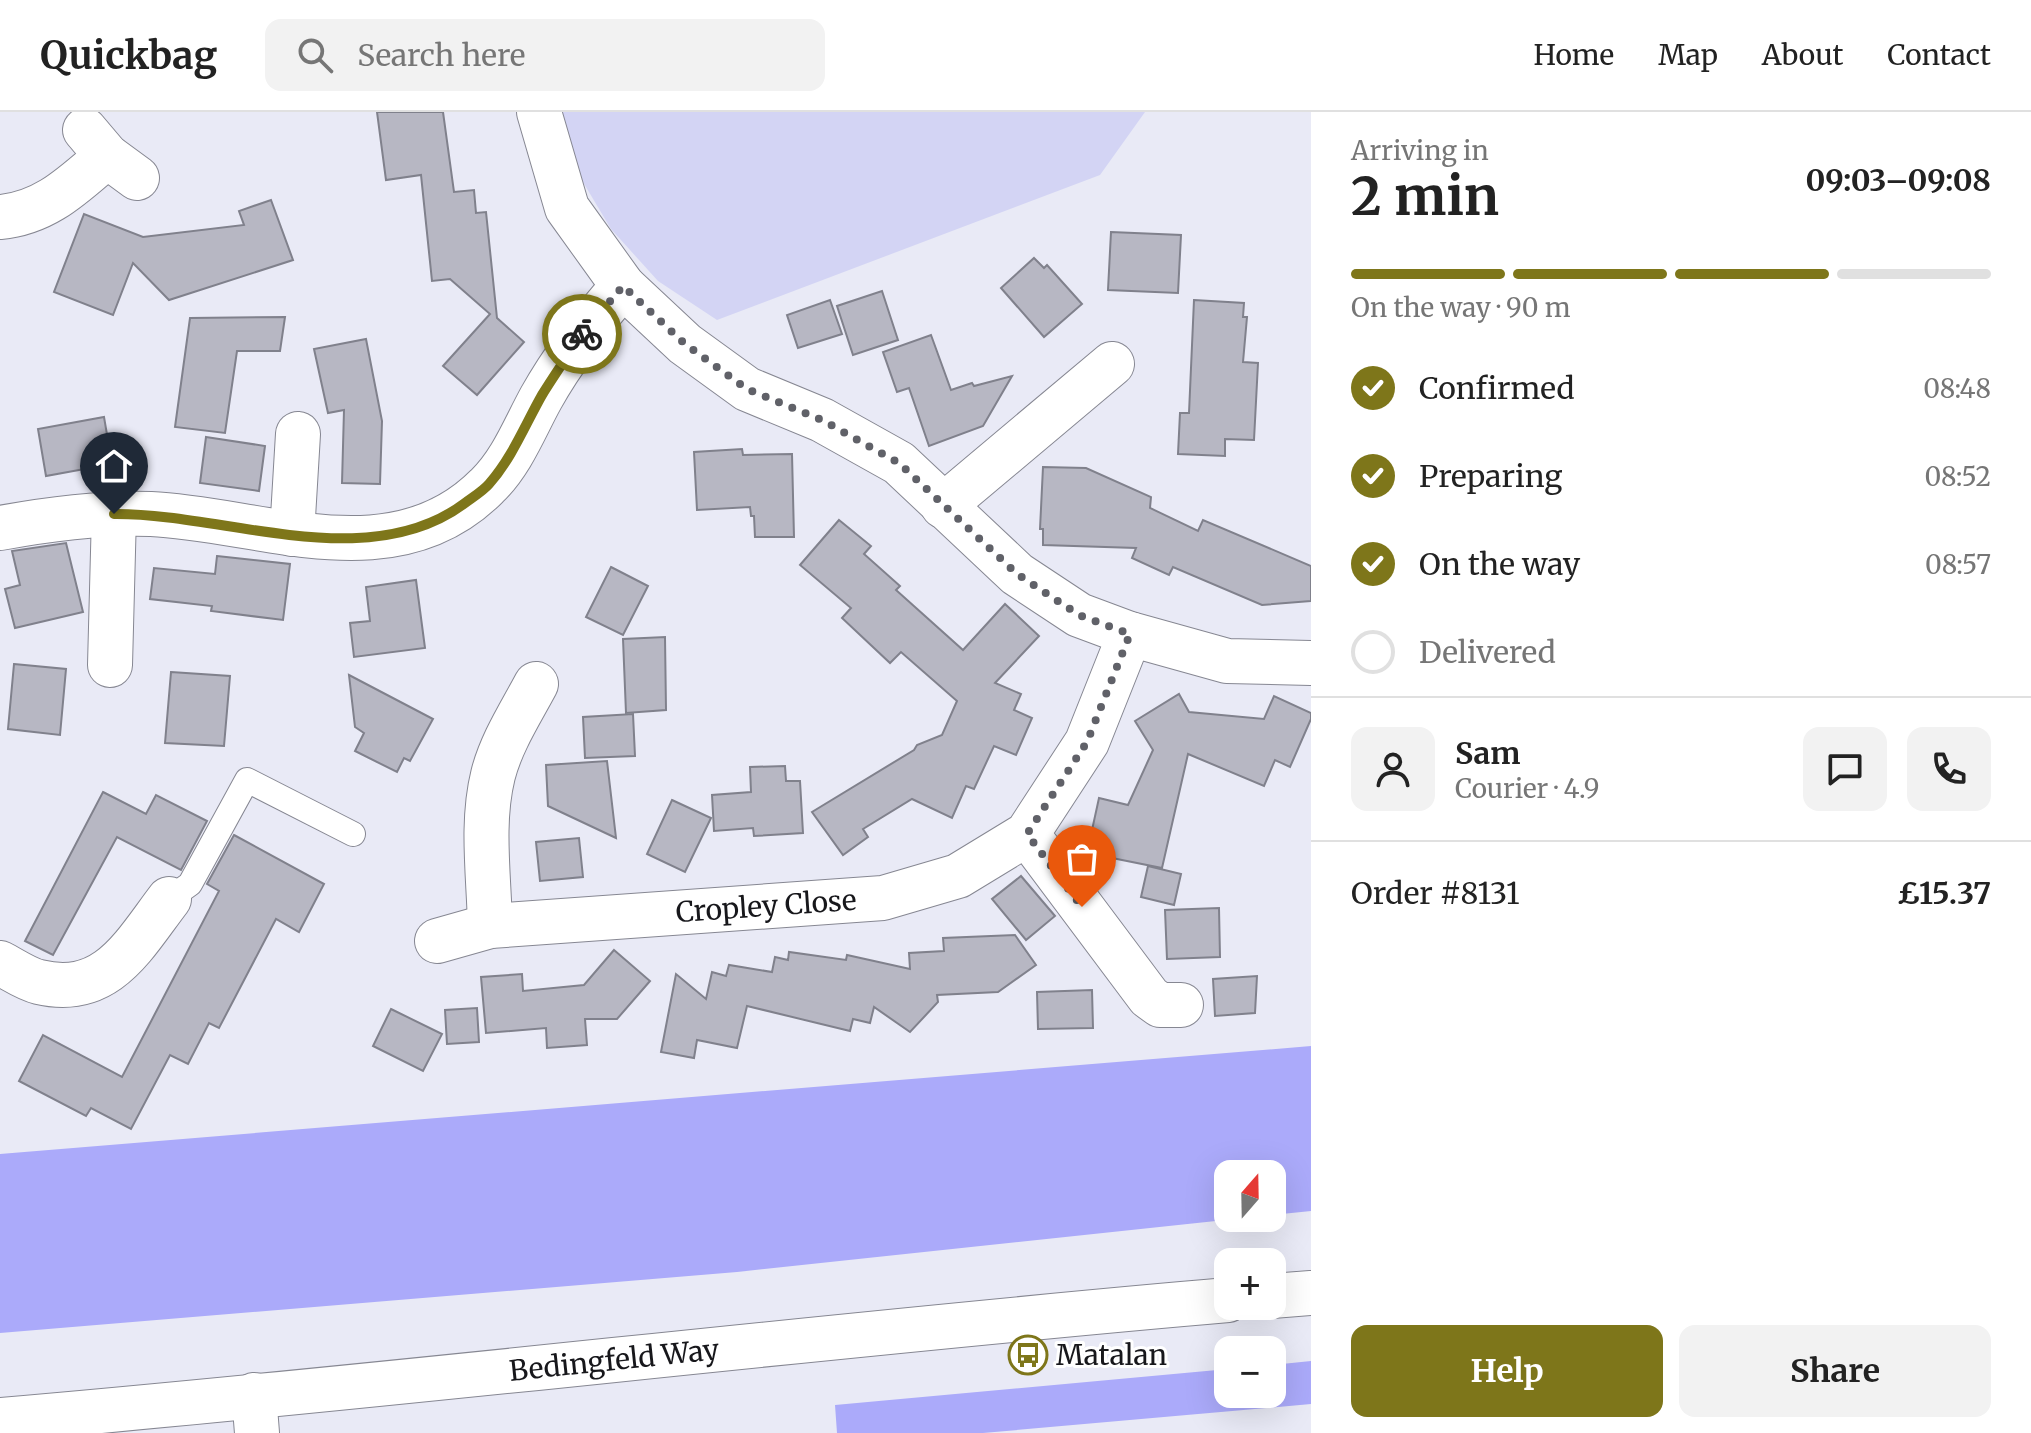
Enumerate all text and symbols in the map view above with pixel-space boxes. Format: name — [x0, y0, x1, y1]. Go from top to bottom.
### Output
search box — [265, 19, 825, 91]
text: Quickbag — [40, 32, 217, 79]
icon: search — [293, 33, 337, 77]
text: Search here — [357, 36, 525, 74]
text: Home — [1533, 37, 1614, 73]
text: Map — [1658, 37, 1718, 73]
text: About — [1762, 37, 1843, 73]
text: Contact — [1887, 37, 1991, 73]
text: Arriving in — [1351, 134, 1489, 167]
text: 09:03–09:08 — [1805, 161, 1991, 199]
text: 2 min — [1351, 164, 1499, 229]
text: On the way · 90 m — [1351, 291, 1571, 324]
courier — [542, 294, 622, 374]
icon: bike — [560, 312, 604, 356]
icon: check — [1351, 366, 1395, 410]
text: Confirmed — [1419, 369, 1574, 407]
text: 08:48 — [1923, 372, 1991, 405]
pin — [80, 432, 148, 514]
icon: home — [92, 444, 136, 488]
icon: check — [1351, 454, 1395, 498]
text: Preparing — [1419, 457, 1562, 495]
text: 08:52 — [1924, 460, 1991, 493]
icon: check — [1351, 542, 1395, 586]
text: On the way — [1419, 545, 1580, 583]
text: 08:57 — [1925, 548, 1991, 581]
text: Delivered — [1419, 633, 1556, 671]
button: person — [1351, 727, 1435, 811]
button: chat — [1803, 727, 1887, 811]
button: phone — [1907, 727, 1991, 811]
text: Sam — [1455, 734, 1520, 772]
text: Courier · 4.9 — [1455, 772, 1599, 805]
pin — [1048, 825, 1116, 907]
icon: bag — [1060, 837, 1104, 881]
text: Order #8131 — [1351, 874, 1520, 912]
text: £15.37 — [1897, 874, 1991, 912]
street label: Cropley Close — [674, 882, 858, 930]
north arrow — [1214, 1160, 1286, 1232]
map controls — [1214, 1160, 1286, 1408]
button: + — [1214, 1248, 1286, 1320]
button: Help — [1351, 1325, 1663, 1417]
button: Share — [1679, 1325, 1991, 1417]
street label: Bedingfeld Way — [507, 1331, 721, 1389]
bus stop icon: Matalan — [1007, 1334, 1049, 1376]
button: − — [1214, 1336, 1286, 1408]
place label: Matalan — [1056, 1337, 1167, 1373]

